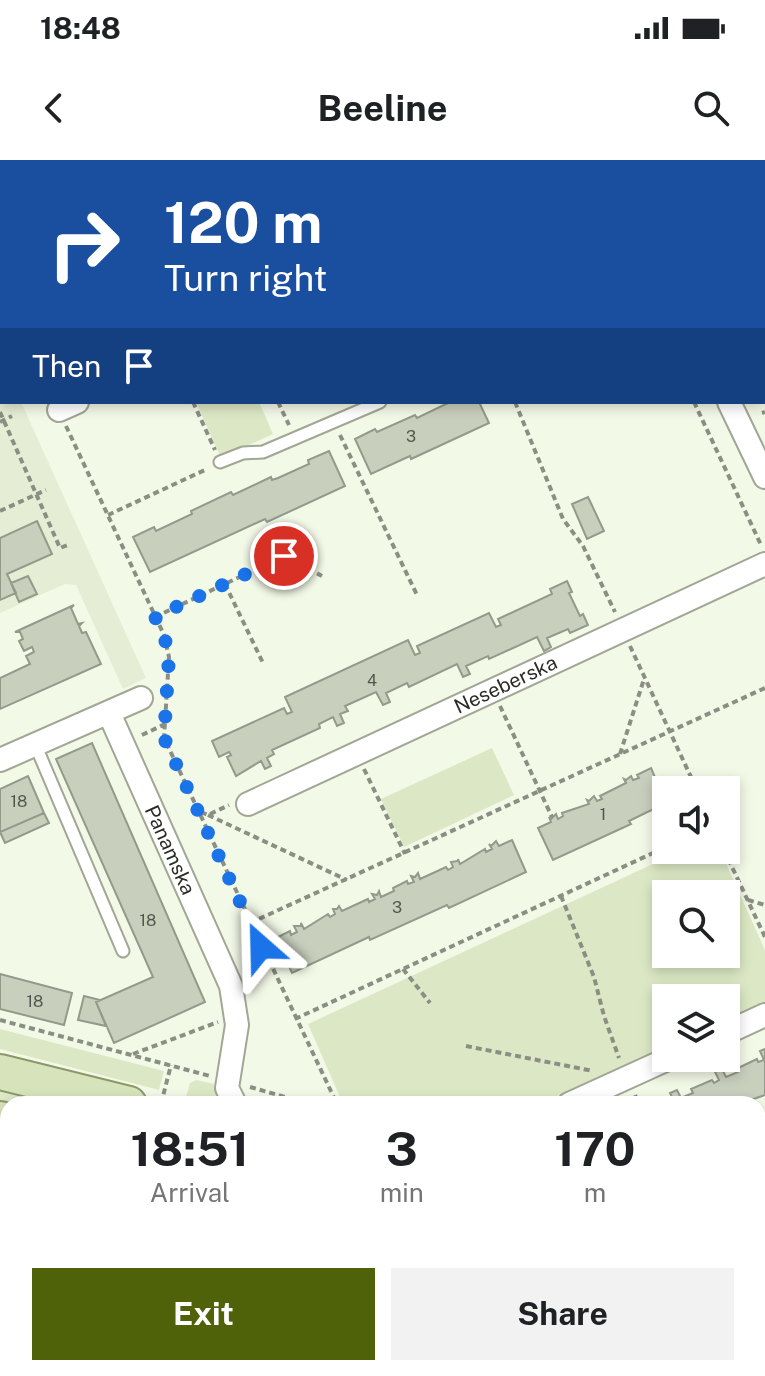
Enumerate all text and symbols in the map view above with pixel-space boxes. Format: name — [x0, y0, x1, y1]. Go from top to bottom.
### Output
text: 18:48 — [40, 10, 121, 46]
icon: back — [32, 86, 76, 130]
icon: search — [689, 86, 733, 130]
text: Beeline — [318, 87, 447, 129]
text: 120 m — [164, 190, 322, 256]
icon: right — [32, 192, 136, 296]
text: Turn right — [164, 257, 327, 299]
icon: arrive — [117, 344, 161, 388]
text: Then — [32, 348, 101, 384]
house number: 3 — [406, 427, 416, 446]
pin — [250, 522, 318, 590]
icon: arrive — [262, 534, 306, 578]
street label: Neseberska — [450, 650, 561, 719]
house number: 4 — [367, 671, 377, 690]
map controls — [652, 776, 740, 1072]
button: sound — [652, 776, 740, 864]
house number: 18 — [11, 792, 27, 811]
street label: Panamska — [140, 801, 201, 898]
house number: 1 — [600, 805, 606, 824]
button: search — [652, 880, 740, 968]
house number: 3 — [392, 898, 402, 917]
position arrow — [219, 905, 303, 989]
house number: 18 — [140, 911, 156, 930]
button: layers — [652, 984, 740, 1072]
house number: 18 — [27, 992, 43, 1011]
text: 18:51 — [131, 1120, 249, 1177]
text: 3 — [386, 1120, 418, 1177]
text: 170 — [554, 1120, 635, 1177]
text: Arrival — [150, 1177, 230, 1208]
text: min — [380, 1177, 424, 1208]
text: m — [584, 1177, 606, 1208]
button: Exit — [32, 1268, 375, 1360]
button: Share — [391, 1268, 734, 1360]

